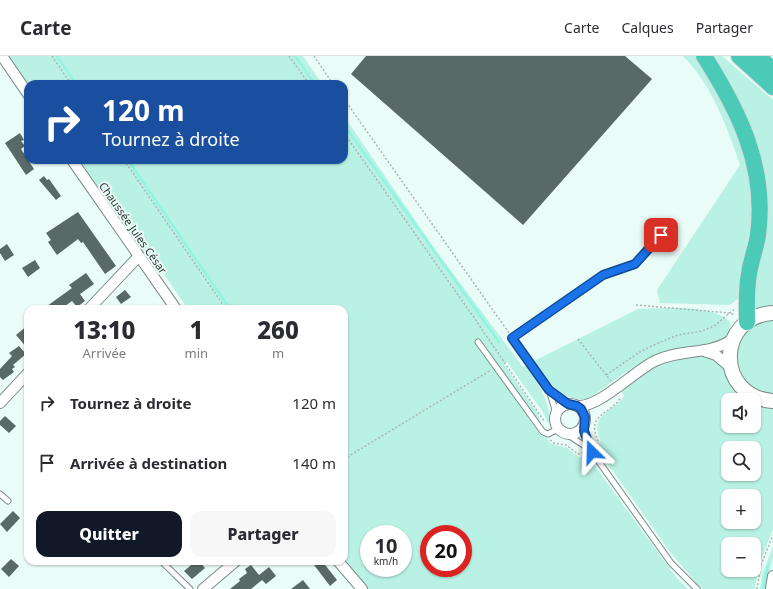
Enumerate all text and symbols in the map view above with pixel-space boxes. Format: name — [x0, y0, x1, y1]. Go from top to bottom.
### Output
text: Carte — [20, 15, 72, 41]
text: Carte — [564, 18, 600, 37]
text: Calques — [622, 18, 674, 37]
text: Partager — [696, 18, 753, 37]
text: 120 m — [102, 91, 185, 129]
icon: right — [36, 96, 88, 148]
text: Tournez à droite — [102, 127, 240, 151]
street label: Chaussée Jules César — [96, 179, 171, 277]
pin — [644, 218, 678, 252]
icon: arrive — [650, 224, 672, 246]
text: 13:10 — [73, 313, 135, 346]
text: 1 — [189, 313, 203, 346]
text: 260 — [257, 313, 299, 346]
text: Arrivée — [82, 344, 126, 362]
text: min — [185, 344, 208, 362]
text: m — [272, 344, 284, 362]
icon: right — [36, 392, 58, 414]
text: Tournez à droite — [70, 393, 191, 413]
text: 120 m — [292, 393, 336, 413]
map controls — [721, 393, 761, 577]
button: sound — [721, 393, 761, 433]
position arrow — [571, 431, 613, 473]
button: search — [721, 441, 761, 481]
icon: arrive — [36, 452, 58, 474]
text: Arrivée à destination — [70, 453, 227, 473]
text: 140 m — [292, 453, 336, 473]
button: + — [721, 489, 761, 529]
button: Quitter — [36, 511, 182, 557]
button: Partager — [190, 511, 336, 557]
speed limit sign: 20 — [420, 525, 472, 577]
text: 10 — [375, 532, 397, 559]
button: − — [721, 537, 761, 577]
text: km/h — [374, 554, 398, 568]

